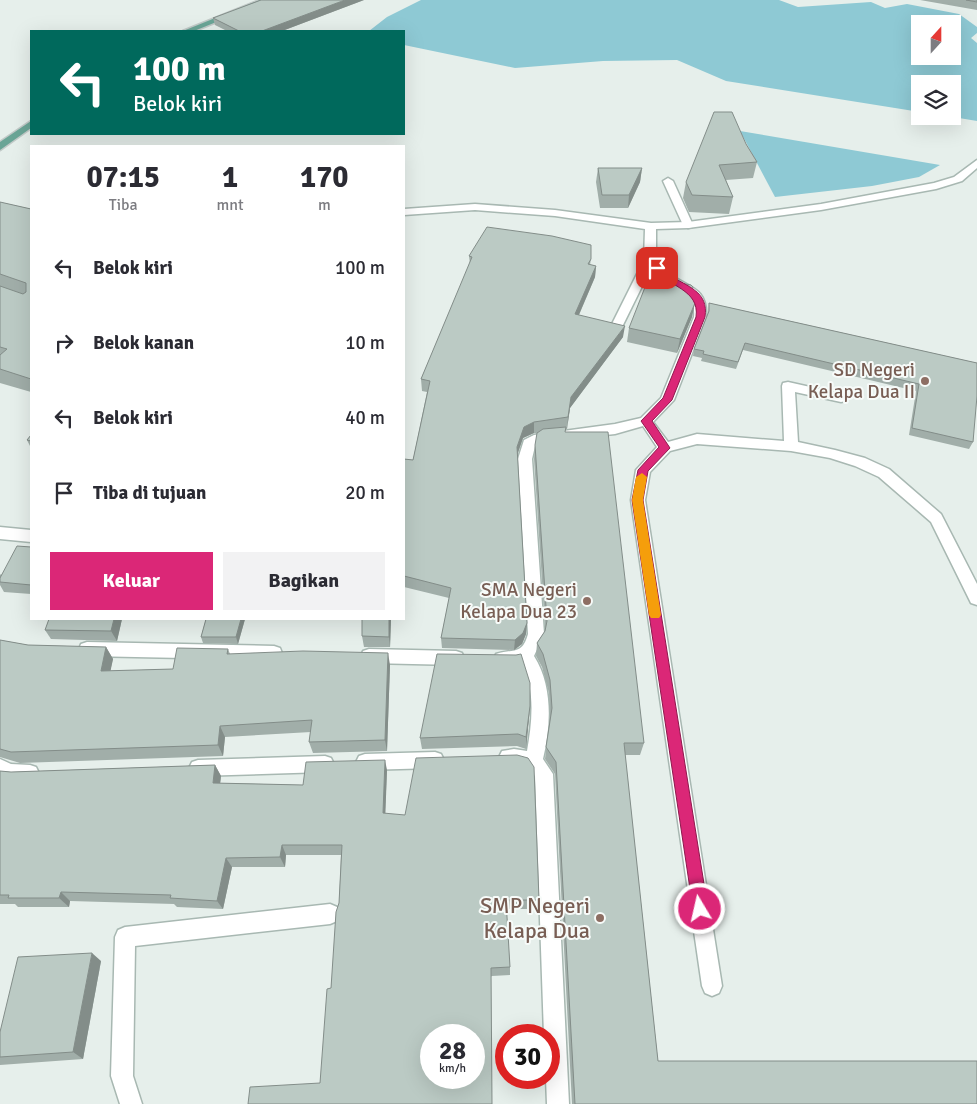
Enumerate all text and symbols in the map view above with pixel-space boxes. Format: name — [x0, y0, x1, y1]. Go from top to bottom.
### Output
north arrow — [911, 15, 961, 65]
map controls — [911, 15, 961, 125]
text: 100 m — [133, 47, 226, 90]
icon: left — [50, 50, 115, 115]
button: layers — [911, 75, 961, 125]
text: Belok kiri — [133, 90, 222, 117]
text: 07:15 — [86, 159, 160, 196]
text: 1 — [222, 159, 238, 196]
text: 170 — [300, 159, 349, 196]
text: Tiba — [109, 195, 138, 215]
text: mnt — [216, 195, 244, 215]
text: m — [318, 195, 331, 215]
pin — [636, 247, 678, 289]
icon: left — [50, 254, 78, 282]
icon: arrive — [643, 254, 671, 282]
text: Belok kiri — [93, 256, 173, 280]
text: 100 m — [335, 256, 385, 280]
icon: right — [50, 329, 78, 357]
text: Belok kanan — [93, 331, 194, 355]
text: 10 m — [345, 331, 385, 355]
place label: SD Negeri Kelapa Dua II — [808, 358, 915, 404]
marker: SD Negeri Kelapa Dua II — [919, 375, 931, 387]
icon: left — [50, 404, 78, 432]
text: Belok kiri — [93, 406, 173, 430]
text: 40 m — [345, 406, 385, 430]
icon: arrive — [50, 479, 78, 507]
text: Tiba di tujuan — [93, 481, 206, 505]
text: 20 m — [345, 481, 385, 505]
button: Keluar — [50, 552, 213, 610]
button: Bagikan — [223, 552, 385, 610]
place label: SMA Negeri Kelapa Dua 23 — [460, 578, 577, 624]
marker: SMA Negeri Kelapa Dua 23 — [581, 595, 593, 607]
position arrow — [673, 882, 725, 934]
place label: SMP Negeri Kelapa Dua — [480, 892, 590, 944]
marker: SMP Negeri Kelapa Dua — [594, 912, 606, 924]
speed limit sign: 30 — [495, 1024, 560, 1089]
text: 28 — [439, 1035, 466, 1066]
text: km/h — [439, 1061, 466, 1076]

